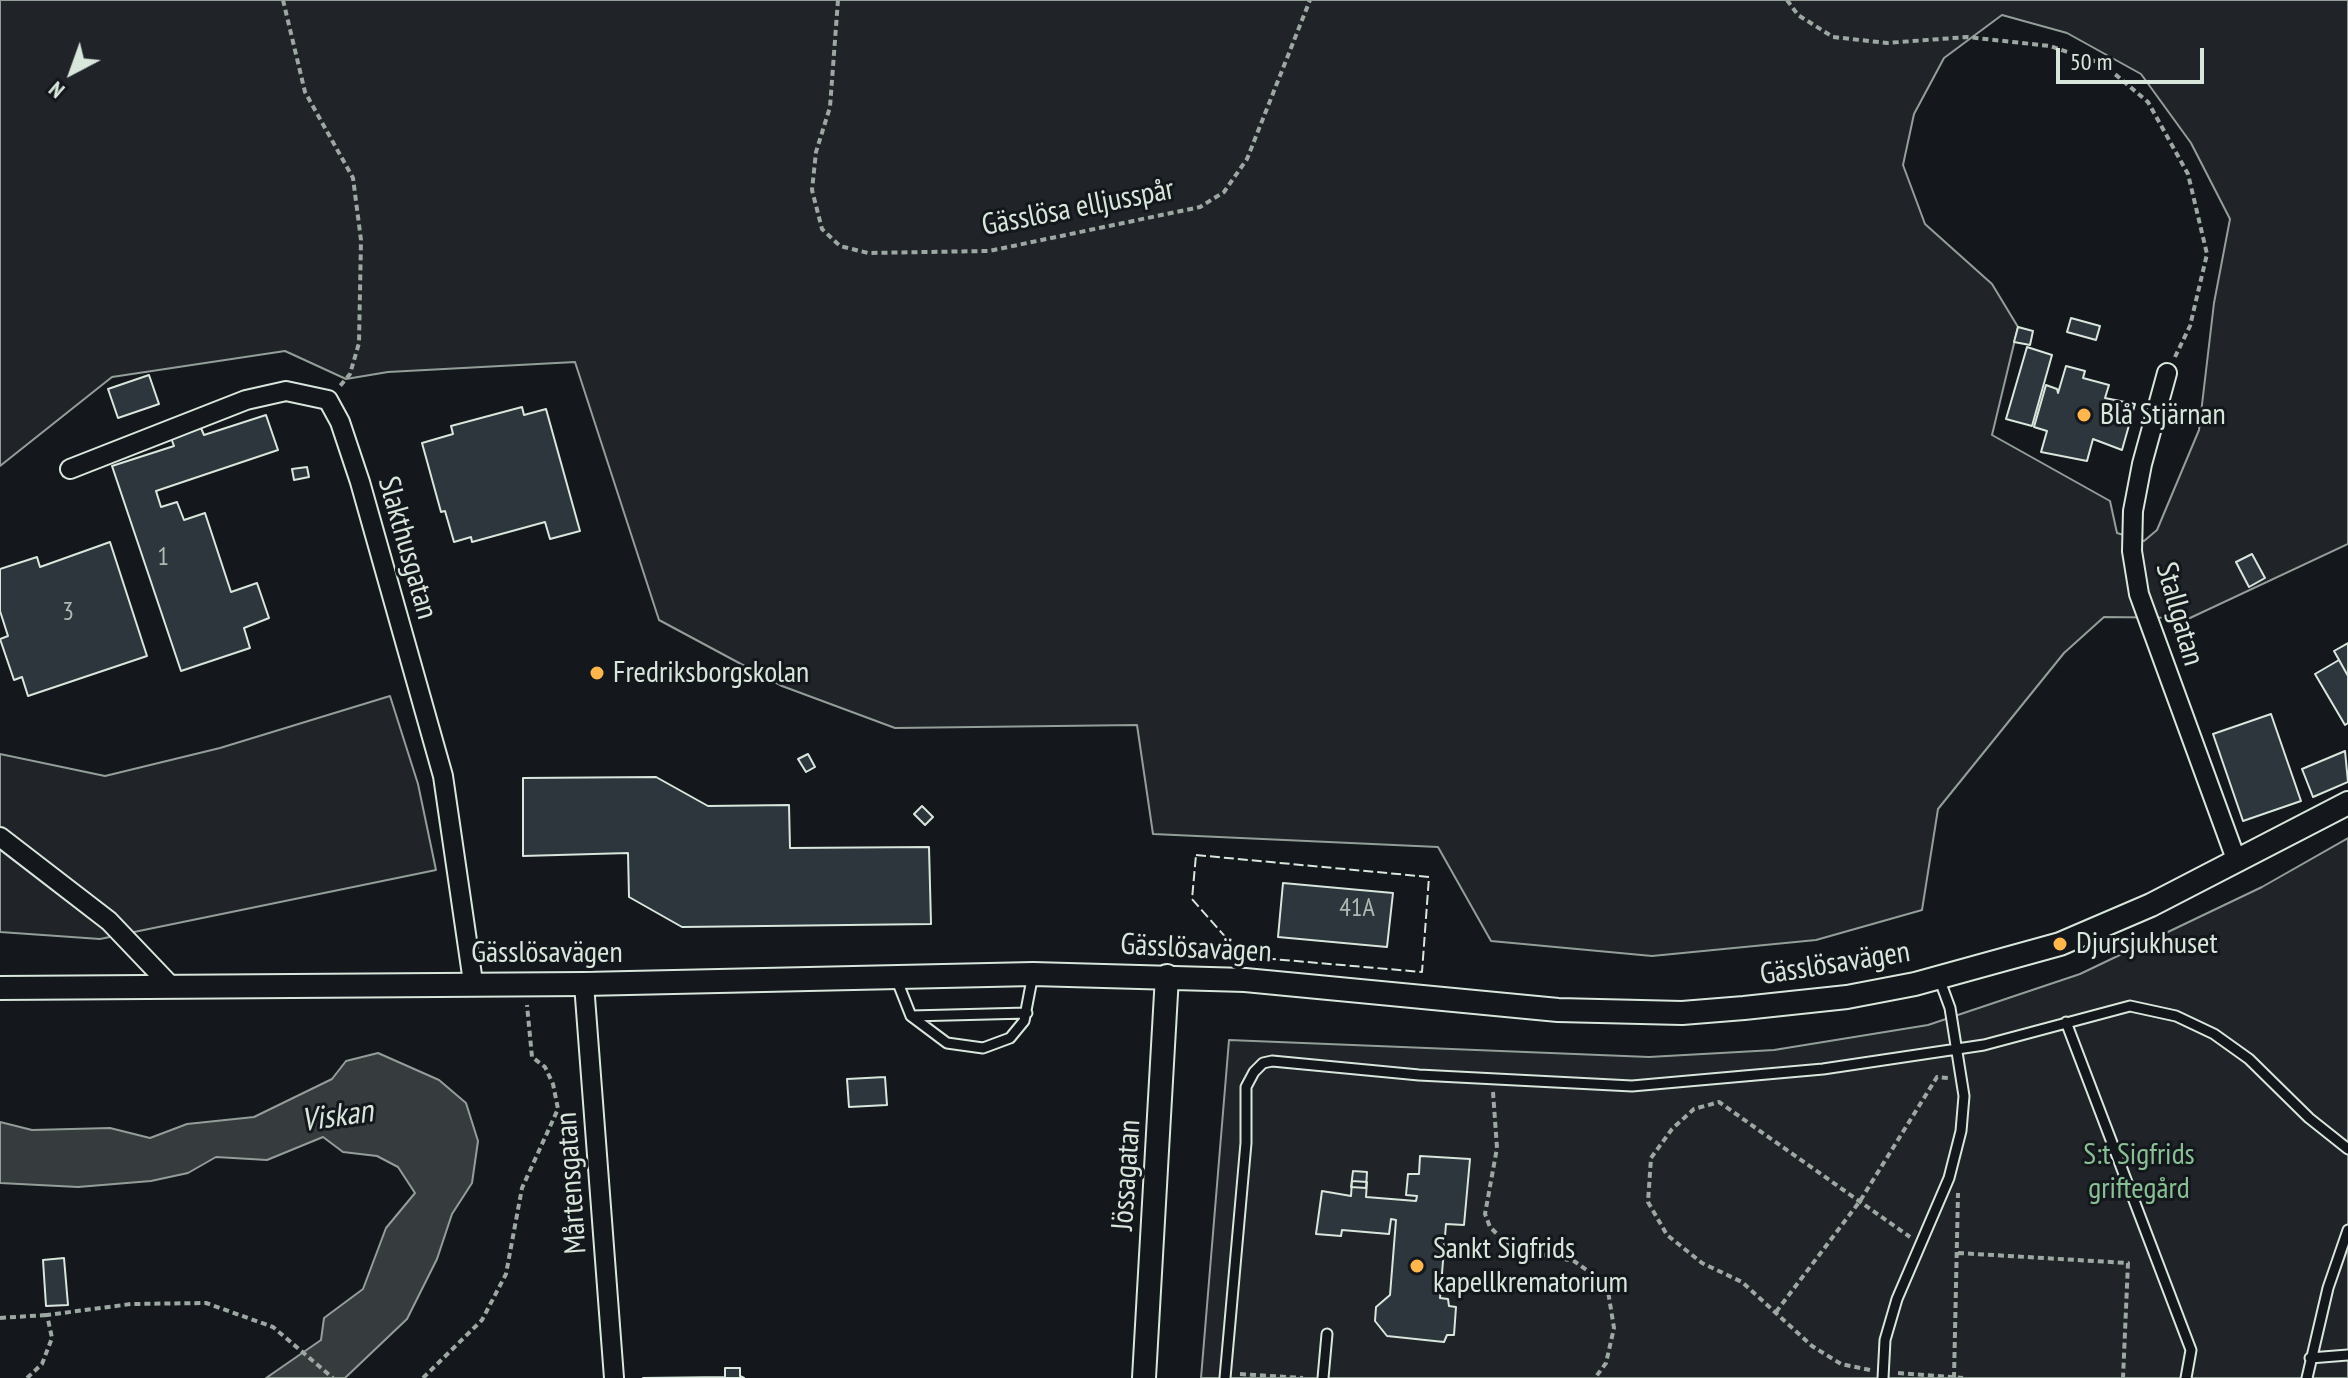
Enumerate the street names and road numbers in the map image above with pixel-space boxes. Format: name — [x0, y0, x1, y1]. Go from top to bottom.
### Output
street label: Gässlösa elljusspår — [979, 172, 1177, 244]
street label: Slakthusgatan — [370, 473, 444, 623]
street label: Stallgatan — [2147, 558, 2211, 670]
street label: Gässlösavägen — [1120, 927, 1272, 971]
street label: Gässlösavägen — [1757, 934, 1913, 994]
street label: Gässlösavägen — [471, 935, 623, 971]
street label: Mårtensgatan — [549, 1111, 595, 1255]
street label: Jössagatan — [1105, 1118, 1149, 1232]

